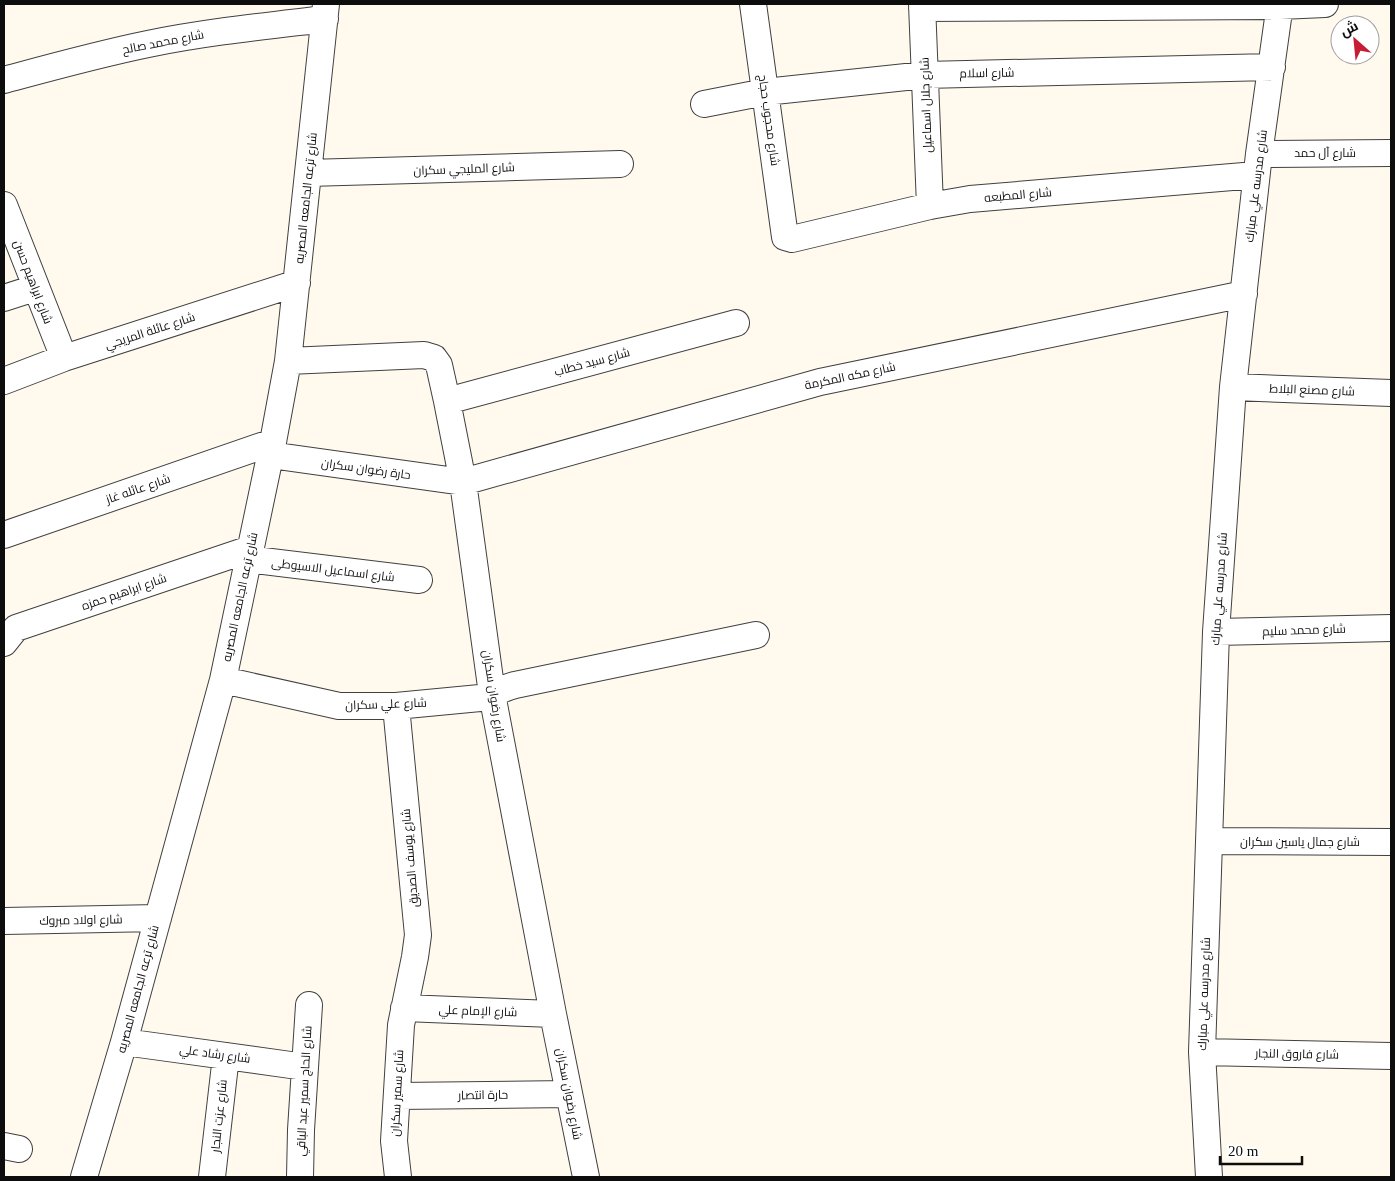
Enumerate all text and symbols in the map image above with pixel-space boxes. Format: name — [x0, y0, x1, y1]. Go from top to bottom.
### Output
north arrow — [1330, 15, 1380, 65]
text: ش — [1337, 17, 1361, 41]
street label: شارع محمد صالح — [121, 27, 205, 58]
street label: شارع جلال اسماعيل — [917, 57, 936, 153]
street label: شارع اسلام — [959, 66, 1015, 81]
street label: شارع محجوب حجاج — [755, 73, 782, 167]
street label: شارع مدرسه علي مبارك — [1242, 129, 1273, 244]
street label: شارع ترعه الجامعه المصريه — [292, 132, 321, 264]
street label: شارع آل حمد — [1294, 146, 1356, 161]
street label: شارع المليجي سكران — [413, 160, 515, 181]
street label: شارع المطبعه — [984, 185, 1053, 206]
street label: شارع ابراهيم حسن — [10, 238, 55, 326]
street label: شارع عائلة المريجي — [103, 310, 198, 355]
street label: شارع سيد خطاب — [553, 345, 632, 380]
street label: شارع مكه المكرمة — [803, 360, 897, 393]
street label: شارع مصنع البلاط — [1269, 382, 1355, 399]
street label: حارة رضوان سكران — [320, 456, 412, 482]
street label: شارع عائله غاز — [103, 471, 173, 508]
street label: شارع ترعه الجامعه المصريه — [219, 531, 262, 663]
street label: شارع مدرسه علي مبارك — [1208, 532, 1233, 646]
street label: شارع اسماعيل الاسيوطى — [271, 556, 395, 586]
street label: شارع ابراهيم حمزه — [80, 571, 169, 614]
street label: شارع محمد سليم — [1262, 622, 1346, 639]
street label: شارع رضوان سكران — [479, 649, 508, 743]
street label: شارع علي سكران — [345, 696, 427, 715]
street label: شارع يوسف الصديق — [399, 808, 422, 908]
street label: شارع جمال ياسين سكران — [1240, 835, 1360, 850]
street label: شارع اولاد مبروك — [39, 912, 123, 929]
street label: شارع ترعه الجامعه المصريه — [114, 923, 163, 1055]
street label: شارع مدرسه علي مبارك — [1195, 937, 1216, 1051]
street label: شارع الإمام علي — [438, 1003, 518, 1022]
street label: شارع الحاج سمير عبد الباقي — [294, 1025, 317, 1157]
street label: شارع رشاد علي — [178, 1042, 251, 1069]
street label: شارع فاروق النجار — [1254, 1046, 1339, 1063]
street label: شارع رضوان سكران — [552, 1047, 585, 1141]
street label: شارع سمير سكران — [388, 1049, 407, 1137]
street label: شارع عزت النجار — [208, 1079, 231, 1154]
street label: حارة انتصار — [457, 1088, 508, 1102]
scale bar — [1220, 1134, 1302, 1166]
text: 20 m — [1228, 1143, 1259, 1159]

